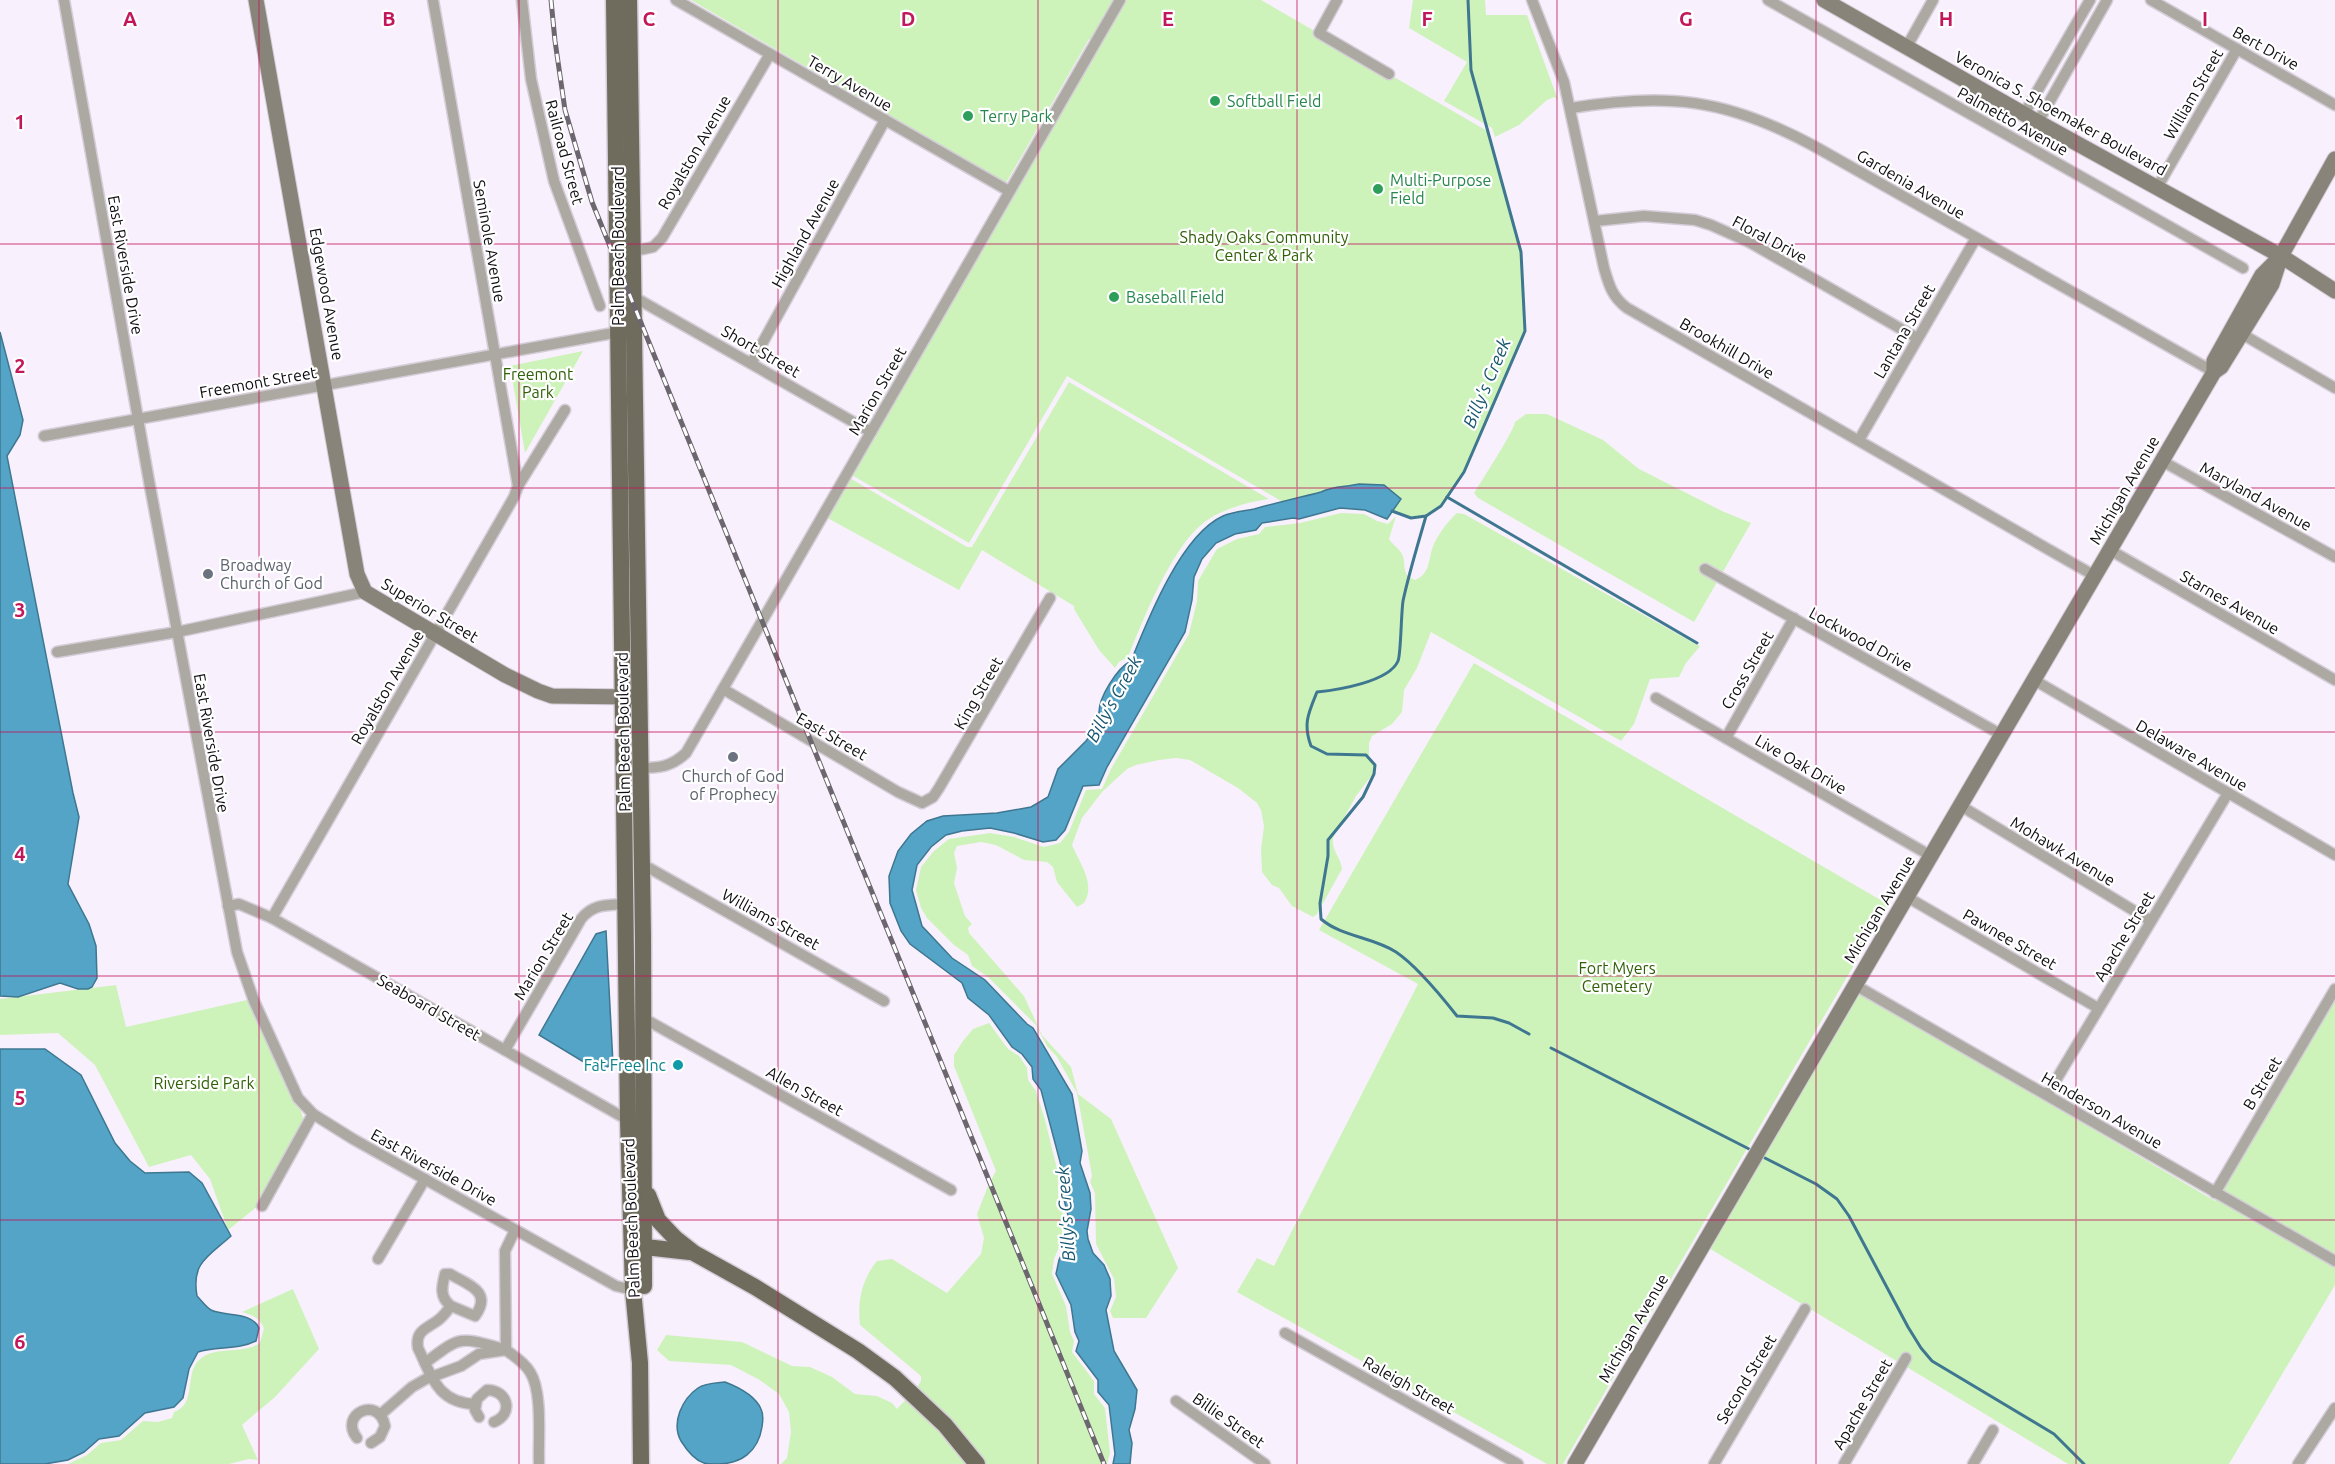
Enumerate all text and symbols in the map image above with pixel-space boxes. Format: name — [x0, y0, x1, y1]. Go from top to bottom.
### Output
text: A — [123, 7, 137, 30]
text: B — [382, 7, 396, 30]
text: C — [643, 7, 656, 30]
text: D — [901, 7, 915, 30]
text: E — [1162, 7, 1174, 30]
text: F — [1421, 7, 1433, 30]
text: G — [1679, 7, 1693, 30]
text: H — [1939, 7, 1953, 30]
text: I — [2202, 7, 2208, 30]
street label: Bert Drive — [2230, 22, 2302, 74]
street label: William Street — [2160, 45, 2227, 143]
street label: Veronica S. Shoemaker Boulevard — [1952, 47, 2170, 179]
street label: Terry Avenue — [804, 52, 896, 114]
street label: Palmetto Avenue — [1954, 83, 2072, 159]
street label: Royalston Avenue — [654, 92, 734, 212]
place label: Softball Field — [1227, 92, 1321, 110]
marker: Softball Field — [1208, 94, 1222, 108]
street label: Railroad Street — [542, 98, 588, 207]
place label: Terry Park — [980, 107, 1053, 125]
marker: Terry Park — [961, 109, 975, 123]
text: 1 — [14, 110, 26, 133]
street label: Gardenia Avenue — [1854, 146, 1968, 222]
street label: Palm Beach Boulevard — [609, 166, 627, 326]
place label: Multi-Purpose Field — [1390, 171, 1491, 207]
street label: Highland Avenue — [768, 175, 842, 291]
street label: Seminole Avenue — [470, 178, 510, 304]
marker: Multi-Purpose Field — [1371, 182, 1385, 196]
street label: East Riverside Drive — [105, 194, 147, 336]
street label: Floral Drive — [1730, 212, 1810, 266]
street label: Edgewood Avenue — [306, 226, 348, 362]
park label: Shady Oaks Community Center & Park — [1180, 228, 1349, 264]
street label: Lantana Street — [1870, 280, 1939, 381]
place label: Baseball Field — [1126, 288, 1224, 306]
marker: Baseball Field — [1107, 290, 1121, 304]
street label: Brookhill Drive — [1677, 314, 1777, 382]
street label: Short Street — [719, 321, 804, 381]
water label: Billy's Creek — [1458, 334, 1514, 430]
street label: Marion Street — [844, 343, 910, 438]
text: 2 — [14, 354, 26, 377]
street label: Freemont Street — [198, 363, 319, 401]
park label: Freemont Park — [503, 365, 574, 401]
street label: Michigan Avenue — [2086, 433, 2162, 547]
street label: Maryland Avenue — [2197, 458, 2315, 534]
place label: Broadway Church of God — [220, 556, 323, 592]
street label: Starnes Avenue — [2177, 566, 2283, 638]
marker: Broadway Church of God — [201, 567, 215, 581]
street label: Superior Street — [378, 574, 482, 646]
text: 3 — [14, 598, 26, 621]
street label: Lockwood Drive — [1806, 603, 1916, 675]
street label: Royalston Avenue — [347, 627, 427, 747]
street label: Cross Street — [1717, 627, 1777, 712]
water label: Billy's Creek — [1081, 651, 1145, 745]
street label: Palm Beach Boulevard — [613, 652, 633, 812]
street label: King Street — [950, 653, 1006, 732]
street label: East Riverside Drive — [191, 672, 233, 814]
street label: East Street — [793, 709, 871, 764]
street label: Delaware Avenue — [2133, 716, 2251, 794]
street label: Live Oak Drive — [1752, 731, 1850, 797]
marker: Church of God of Prophecy — [726, 750, 740, 764]
place label: Church of God of Prophecy — [682, 767, 784, 803]
street label: Mohawk Avenue — [2007, 813, 2119, 889]
text: 4 — [14, 842, 26, 865]
street label: Michigan Avenue — [1840, 852, 1918, 966]
street label: Williams Street — [719, 885, 823, 954]
street label: Apache Street — [2090, 887, 2158, 984]
street label: Pawnee Street — [1960, 905, 2061, 973]
street label: Marion Street — [510, 908, 577, 1003]
park label: Fort Myers Cemetery — [1578, 959, 1656, 995]
street label: Seaboard Street — [374, 970, 484, 1044]
street label: B Street — [2239, 1053, 2285, 1113]
place label: Fat Free Inc — [584, 1056, 667, 1074]
marker: Fat Free Inc — [671, 1058, 685, 1072]
street label: Allen Street — [763, 1063, 847, 1120]
street label: Henderson Avenue — [2038, 1068, 2166, 1152]
park label: Riverside Park — [154, 1074, 255, 1092]
text: 5 — [14, 1086, 26, 1109]
street label: East Riverside Drive — [368, 1125, 500, 1209]
street label: Palm Beach Boulevard — [619, 1138, 643, 1298]
water label: Billy's Creek — [1052, 1165, 1078, 1262]
street label: Michigan Avenue — [1595, 1271, 1671, 1385]
text: 6 — [14, 1330, 26, 1353]
street label: Second Street — [1712, 1331, 1780, 1427]
street label: Raleigh Street — [1360, 1352, 1458, 1418]
street label: Apache Street — [1829, 1355, 1896, 1453]
street label: Billie Street — [1190, 1389, 1269, 1452]

